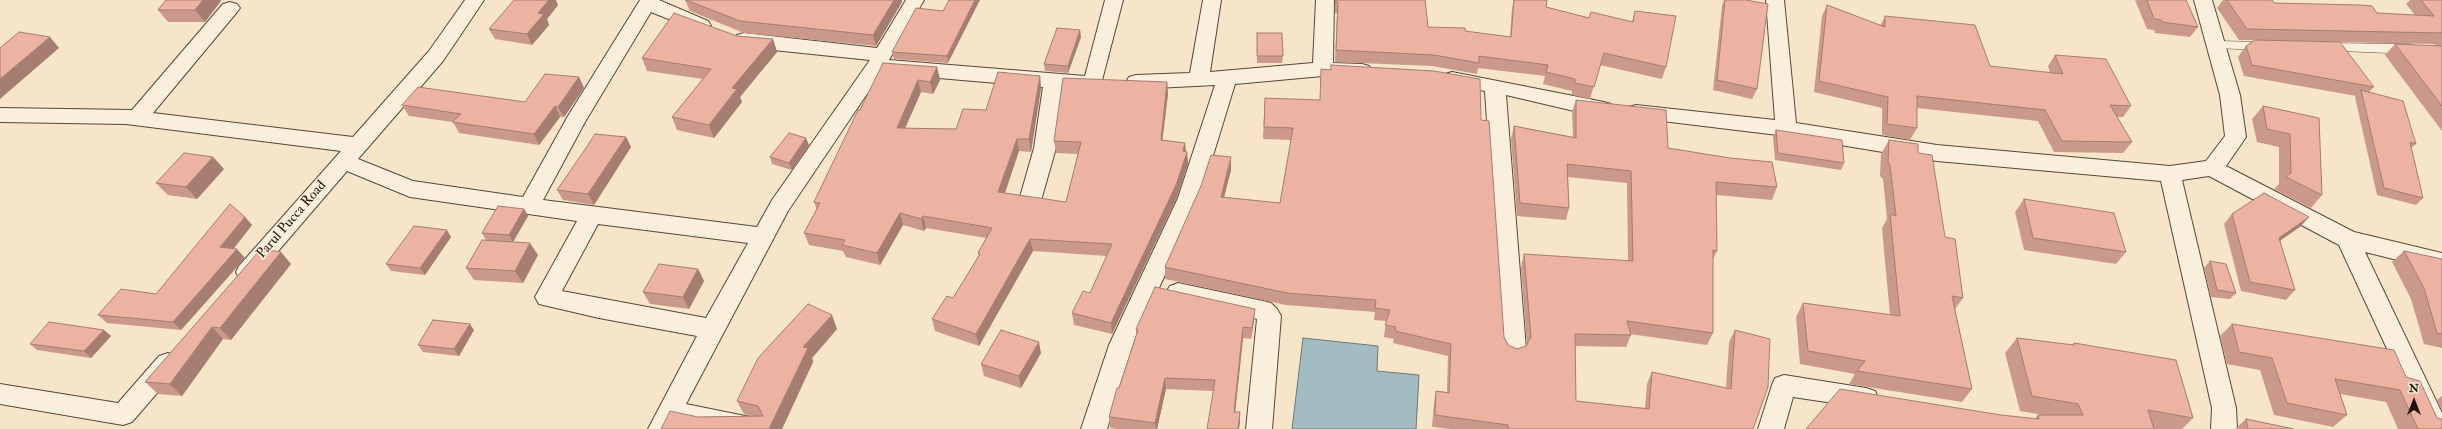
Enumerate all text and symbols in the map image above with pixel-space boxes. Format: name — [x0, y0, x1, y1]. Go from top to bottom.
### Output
street label: Parul Pucca Road — [254, 178, 330, 262]
north arrow — [2394, 381, 2434, 421]
text: N — [2409, 382, 2419, 395]

